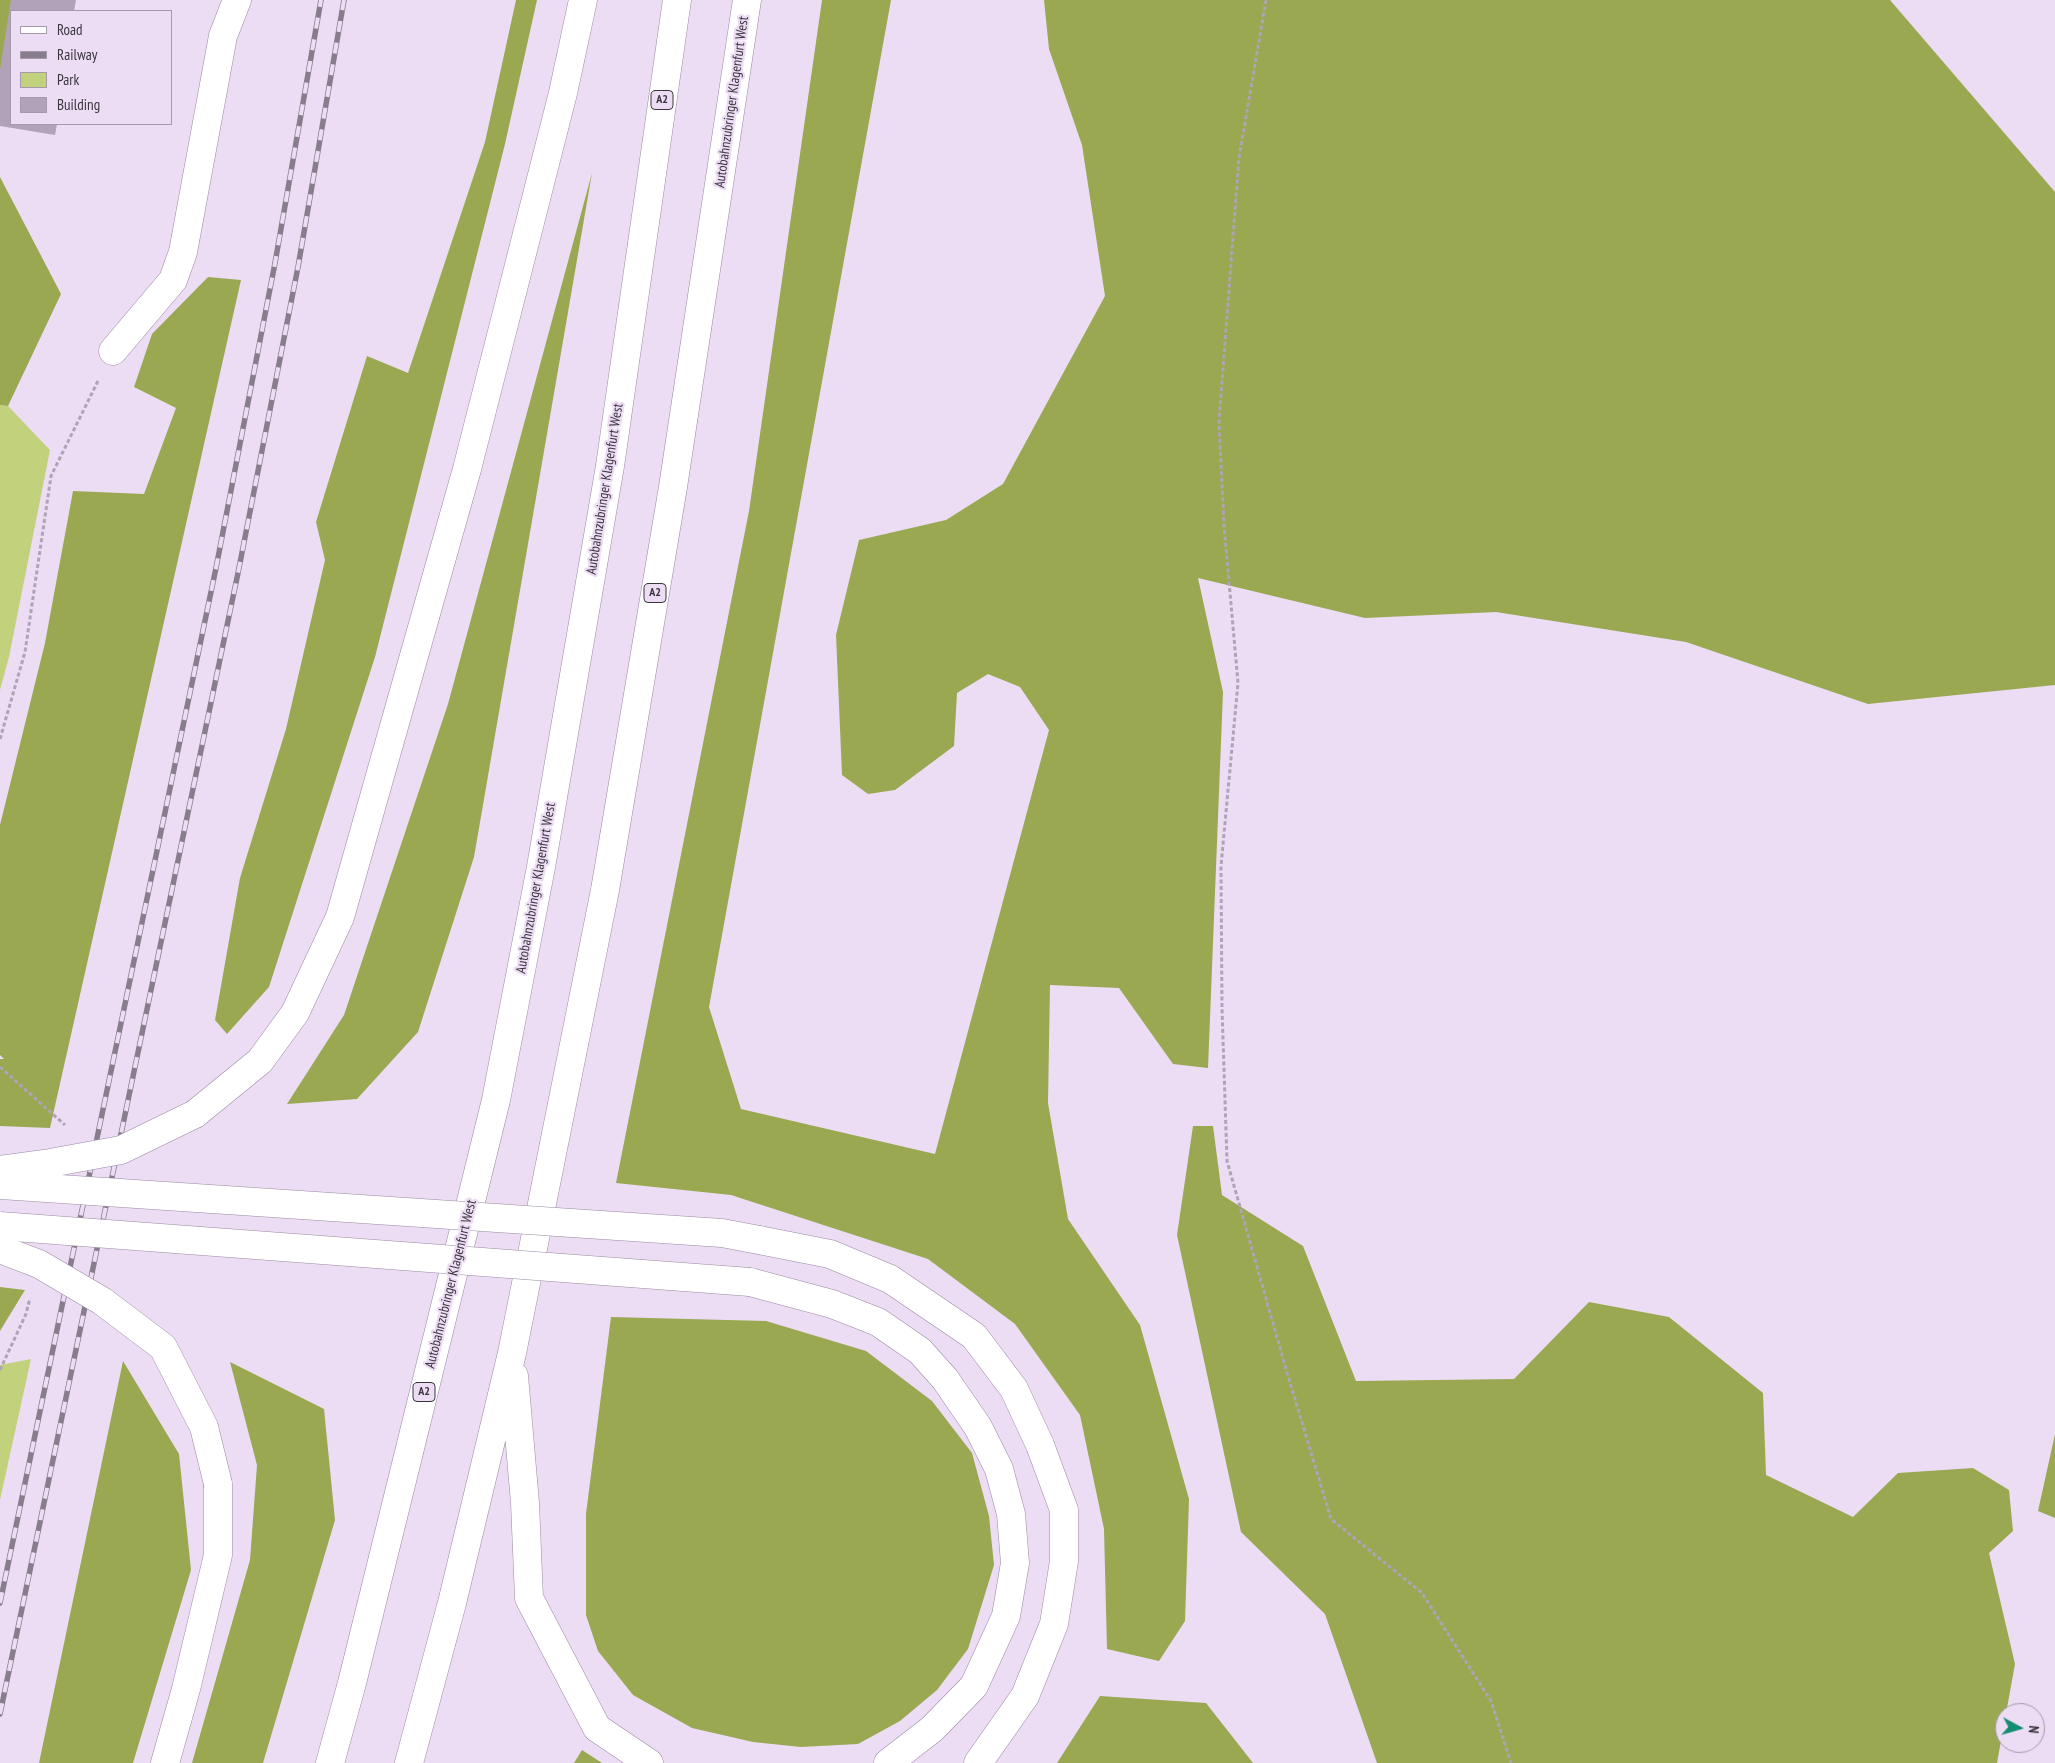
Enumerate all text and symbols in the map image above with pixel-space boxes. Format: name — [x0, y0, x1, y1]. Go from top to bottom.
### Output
legend — [10, 10, 172, 125]
street label: Autobahnzubringer Klagenfurt West — [712, 15, 752, 189]
text: Road — [57, 20, 83, 39]
text: Railway — [57, 45, 97, 64]
text: Park — [57, 70, 79, 89]
road number: A2 — [651, 90, 673, 110]
text: Building — [57, 95, 100, 114]
street label: Autobahnzubringer Klagenfurt West — [583, 402, 627, 576]
road number: A2 — [644, 584, 666, 602]
street label: Autobahnzubringer Klagenfurt West — [513, 801, 559, 975]
street label: Autobahnzubringer Klagenfurt West — [422, 1198, 480, 1370]
road number: A2 — [413, 1382, 435, 1401]
north arrow — [1995, 1703, 2045, 1753]
text: N — [2025, 1725, 2043, 1734]

